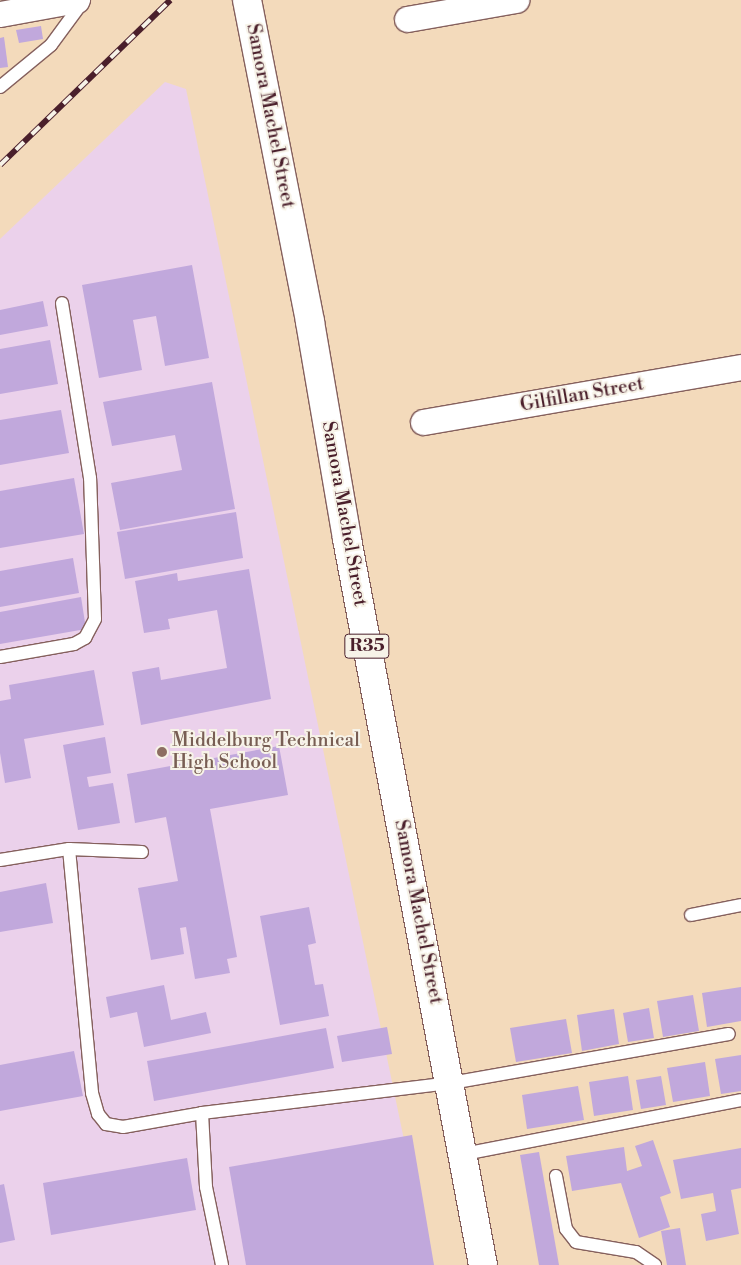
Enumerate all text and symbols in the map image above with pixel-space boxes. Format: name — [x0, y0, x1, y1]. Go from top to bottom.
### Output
street label: Samora Machel Street — [241, 22, 299, 210]
street label: Gilfillan Street — [518, 373, 646, 417]
street label: Samora Machel Street — [317, 420, 371, 608]
road number: R35 — [343, 630, 391, 661]
place label: Middelburg Technical High School — [172, 730, 360, 774]
marker: Middelburg Technical High School — [156, 746, 168, 758]
street label: Samora Machel Street — [389, 818, 447, 1006]

